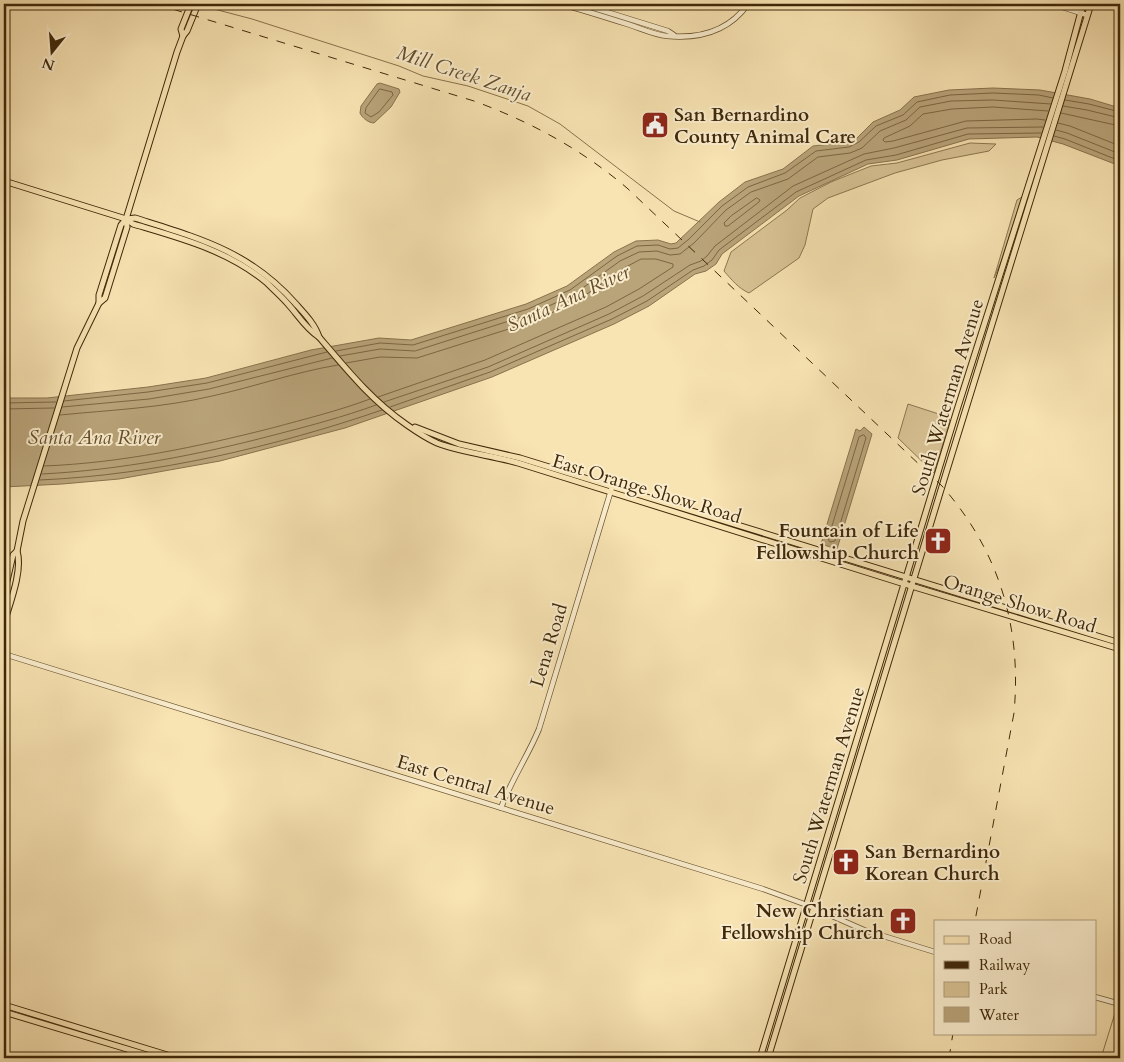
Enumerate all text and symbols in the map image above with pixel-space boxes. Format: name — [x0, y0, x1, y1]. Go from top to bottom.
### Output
north arrow — [28, 28, 78, 78]
water label: Mill Creek Zanja — [393, 39, 535, 108]
text: N — [40, 53, 57, 75]
place label: San Bernardino County Animal Care — [674, 102, 856, 150]
public building icon: San Bernardino County Animal Care — [640, 110, 670, 140]
water label: Santa Ana River — [502, 258, 635, 339]
street label: South Waterman Avenue — [906, 296, 990, 499]
water label: Santa Ana River — [28, 424, 162, 451]
street label: East Orange Show Road — [549, 448, 744, 530]
place label: Fountain of Life Fellowship Church — [756, 518, 919, 566]
church icon: Fountain of Life Fellowship Church — [923, 526, 953, 556]
street label: Orange Show Road — [940, 568, 1100, 640]
street label: Lena Road — [524, 600, 574, 690]
street label: South Waterman Avenue — [787, 684, 871, 887]
street label: East Central Avenue — [393, 749, 558, 821]
place label: San Bernardino Korean Church — [865, 839, 1000, 887]
church icon: San Bernardino Korean Church — [831, 847, 861, 877]
place label: New Christian Fellowship Church — [721, 898, 885, 946]
church icon: New Christian Fellowship Church — [888, 906, 918, 936]
legend — [934, 920, 1096, 1034]
text: Road — [979, 929, 1012, 949]
text: Railway — [979, 955, 1030, 975]
text: Park — [979, 979, 1008, 999]
text: Water — [978, 1005, 1020, 1025]

